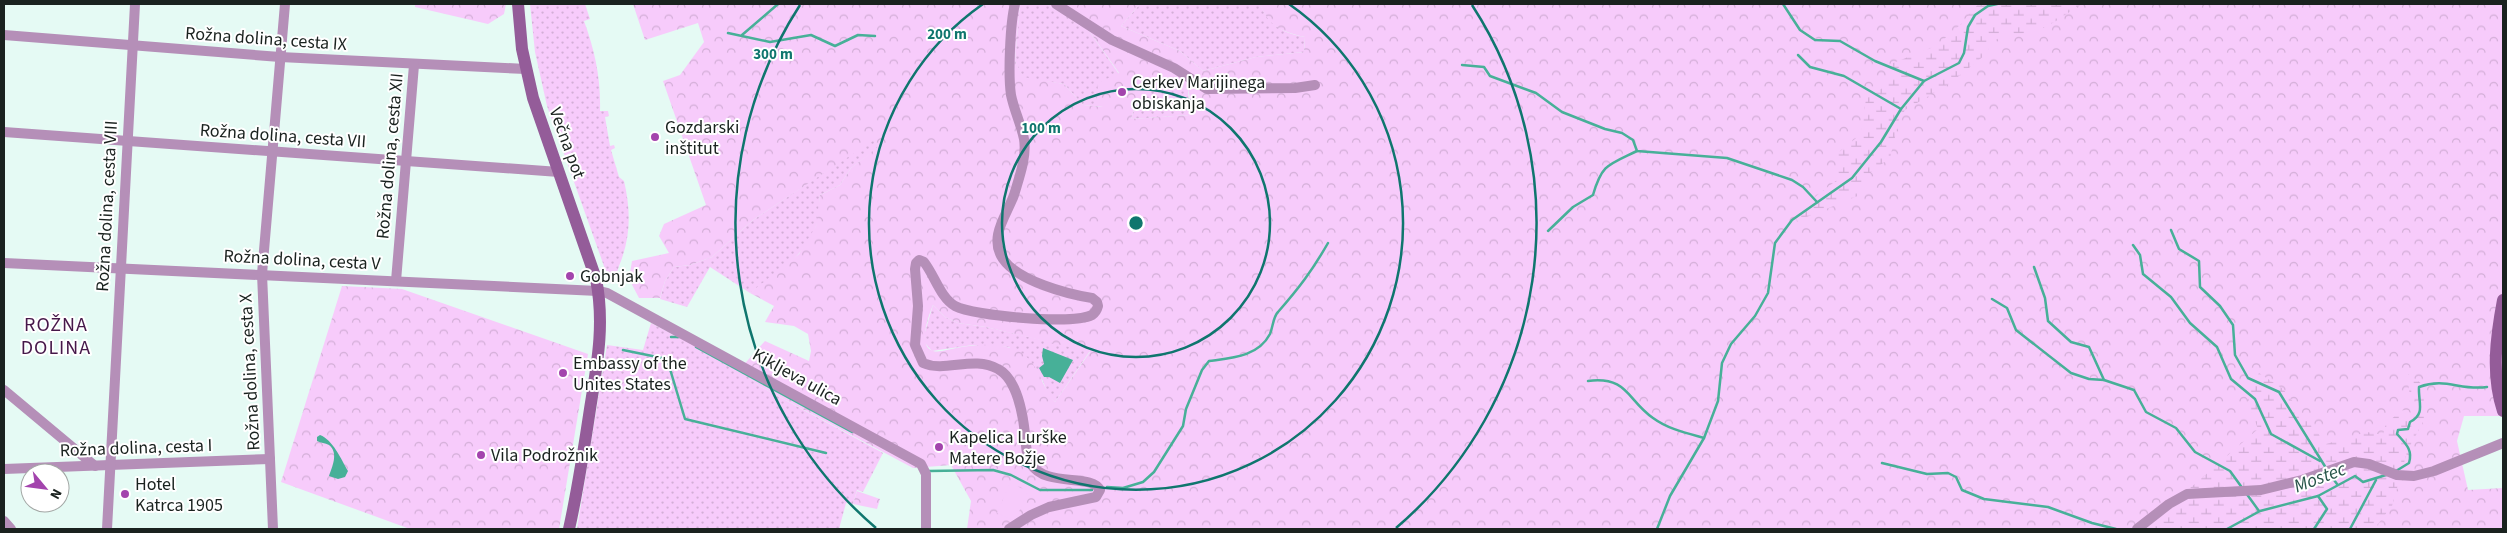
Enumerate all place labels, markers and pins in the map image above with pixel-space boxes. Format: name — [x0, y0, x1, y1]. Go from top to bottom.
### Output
place label: Cerkev Marijinega obiskanja — [1132, 70, 1265, 116]
marker: Cerkev Marijinega obiskanja — [1116, 86, 1128, 98]
place label: Gozdarski inštitut — [665, 115, 739, 161]
marker: Gozdarski inštitut — [649, 131, 661, 143]
centre of rings — [1127, 214, 1145, 232]
place label: Gobnjak — [580, 264, 643, 289]
marker: Gobnjak — [564, 270, 576, 282]
place label: Embassy of the Unites States — [573, 351, 687, 397]
marker: Embassy of the Unites States — [557, 367, 569, 379]
place label: Kapelica Lurške Matere Božje — [949, 425, 1067, 471]
marker: Kapelica Lurške Matere Božje — [933, 441, 945, 453]
place label: Vila Podrožnik — [491, 443, 598, 468]
marker: Vila Podrožnik — [475, 449, 487, 461]
place label: Hotel Katrca 1905 — [135, 472, 223, 518]
marker: Hotel Katrca 1905 — [119, 488, 131, 500]

